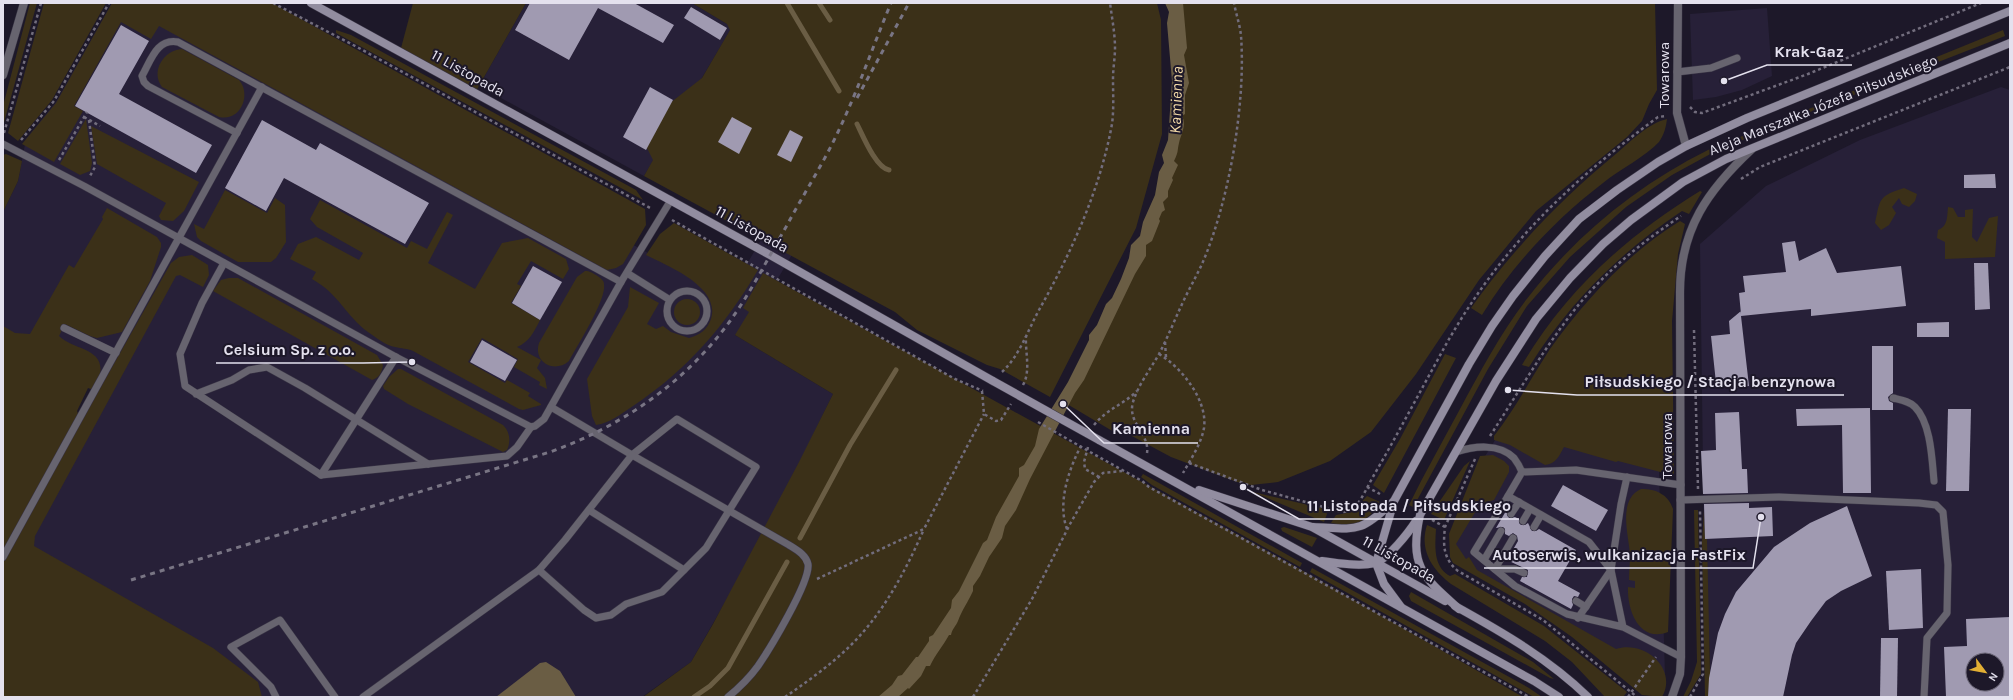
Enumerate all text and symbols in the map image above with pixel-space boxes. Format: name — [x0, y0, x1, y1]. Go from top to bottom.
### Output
callout: Krak-Gaz — [1767, 37, 1852, 65]
street label: Towarowa — [1655, 42, 1673, 108]
text: Krak-Gaz — [1774, 42, 1844, 61]
street label: 11 Listopada — [428, 46, 508, 100]
street label: Aleja Marszałka Józefa Piłsudskiego — [1706, 51, 1940, 159]
water label: Kamienna — [1165, 66, 1187, 134]
street label: 11 Listopada — [712, 202, 792, 256]
callout: Celsium Sp. z o.o. — [216, 335, 363, 363]
text: Celsium Sp. z o.o. — [224, 340, 355, 359]
callout: Piłsudskiego / Stacja benzynowa — [1577, 367, 1844, 395]
text: Piłsudskiego / Stacja benzynowa — [1584, 372, 1836, 391]
street label: Towarowa — [1658, 413, 1676, 479]
callout: Kamienna — [1104, 415, 1198, 443]
text: Kamienna — [1112, 419, 1190, 438]
callout: 11 Listopada / Piłsudskiego — [1299, 491, 1519, 519]
text: 11 Listopada / Piłsudskiego — [1307, 496, 1511, 515]
street label: 11 Listopada — [1359, 532, 1439, 586]
callout: Autoserwis, wulkanizacja FastFix — [1484, 540, 1753, 568]
text: Autoserwis, wulkanizacja FastFix — [1492, 545, 1746, 564]
north arrow — [1965, 652, 2005, 692]
text: N — [1985, 670, 2001, 684]

